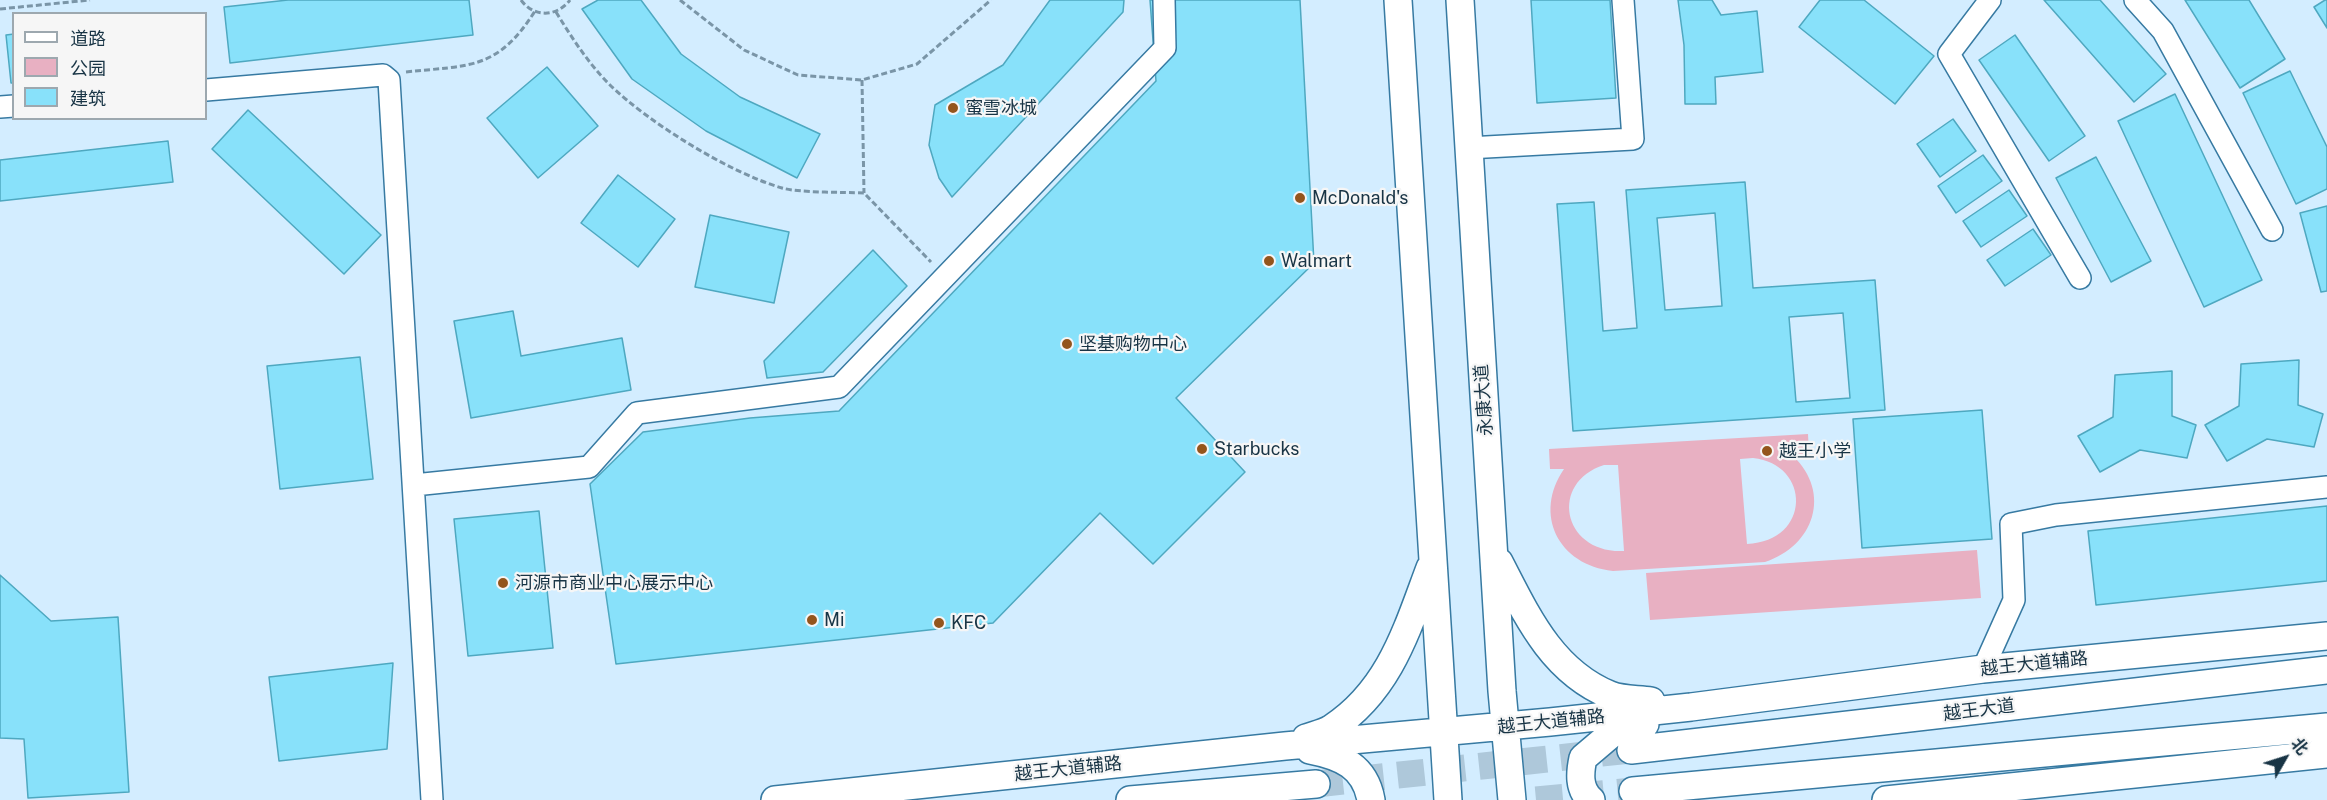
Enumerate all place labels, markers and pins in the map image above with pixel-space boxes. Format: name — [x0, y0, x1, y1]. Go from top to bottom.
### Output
place label: 蜜雪冰城 — [965, 97, 1037, 119]
marker: 蜜雪冰城 — [946, 101, 960, 115]
place label: McDonald's — [1312, 187, 1408, 209]
marker: McDonald's — [1293, 191, 1307, 205]
place label: Walmart — [1281, 250, 1352, 272]
marker: Walmart — [1262, 254, 1276, 268]
place label: 坚基购物中心 — [1079, 333, 1187, 355]
marker: 坚基购物中心 — [1060, 337, 1074, 351]
place label: Starbucks — [1214, 438, 1299, 460]
place label: 越王小学 — [1779, 440, 1851, 462]
marker: Starbucks — [1195, 442, 1209, 456]
marker: 越王小学 — [1760, 444, 1774, 458]
place label: 河源市商业中心展示中心 — [515, 572, 713, 594]
marker: 河源市商业中心展示中心 — [496, 576, 510, 590]
place label: Mi — [824, 609, 844, 631]
place label: KFC — [951, 612, 986, 634]
marker: Mi — [805, 613, 819, 627]
marker: KFC — [932, 616, 946, 630]

